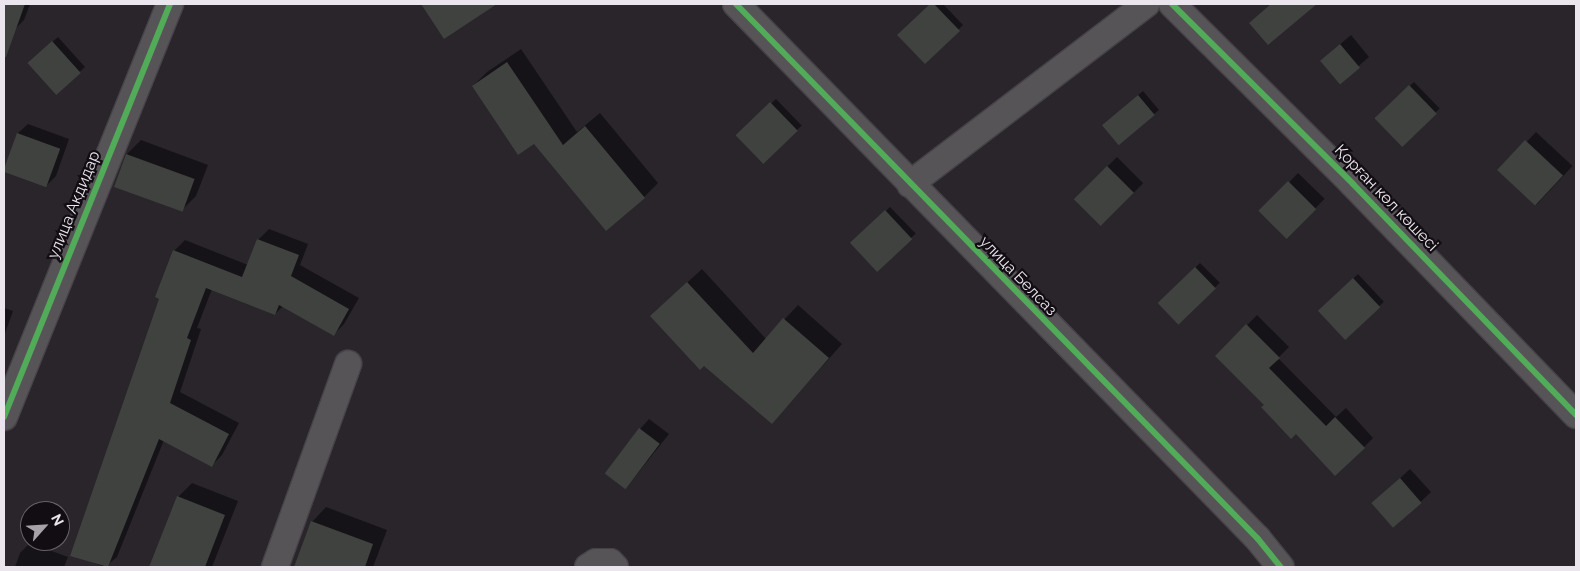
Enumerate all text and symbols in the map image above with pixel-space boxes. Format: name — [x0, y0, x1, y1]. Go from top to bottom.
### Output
street label: Қорған көл көшесі — [1330, 141, 1442, 255]
street label: улица Акдидар — [44, 148, 104, 262]
street label: улица Белсаз — [975, 232, 1061, 320]
north arrow — [20, 501, 70, 551]
text: N — [48, 512, 67, 528]

